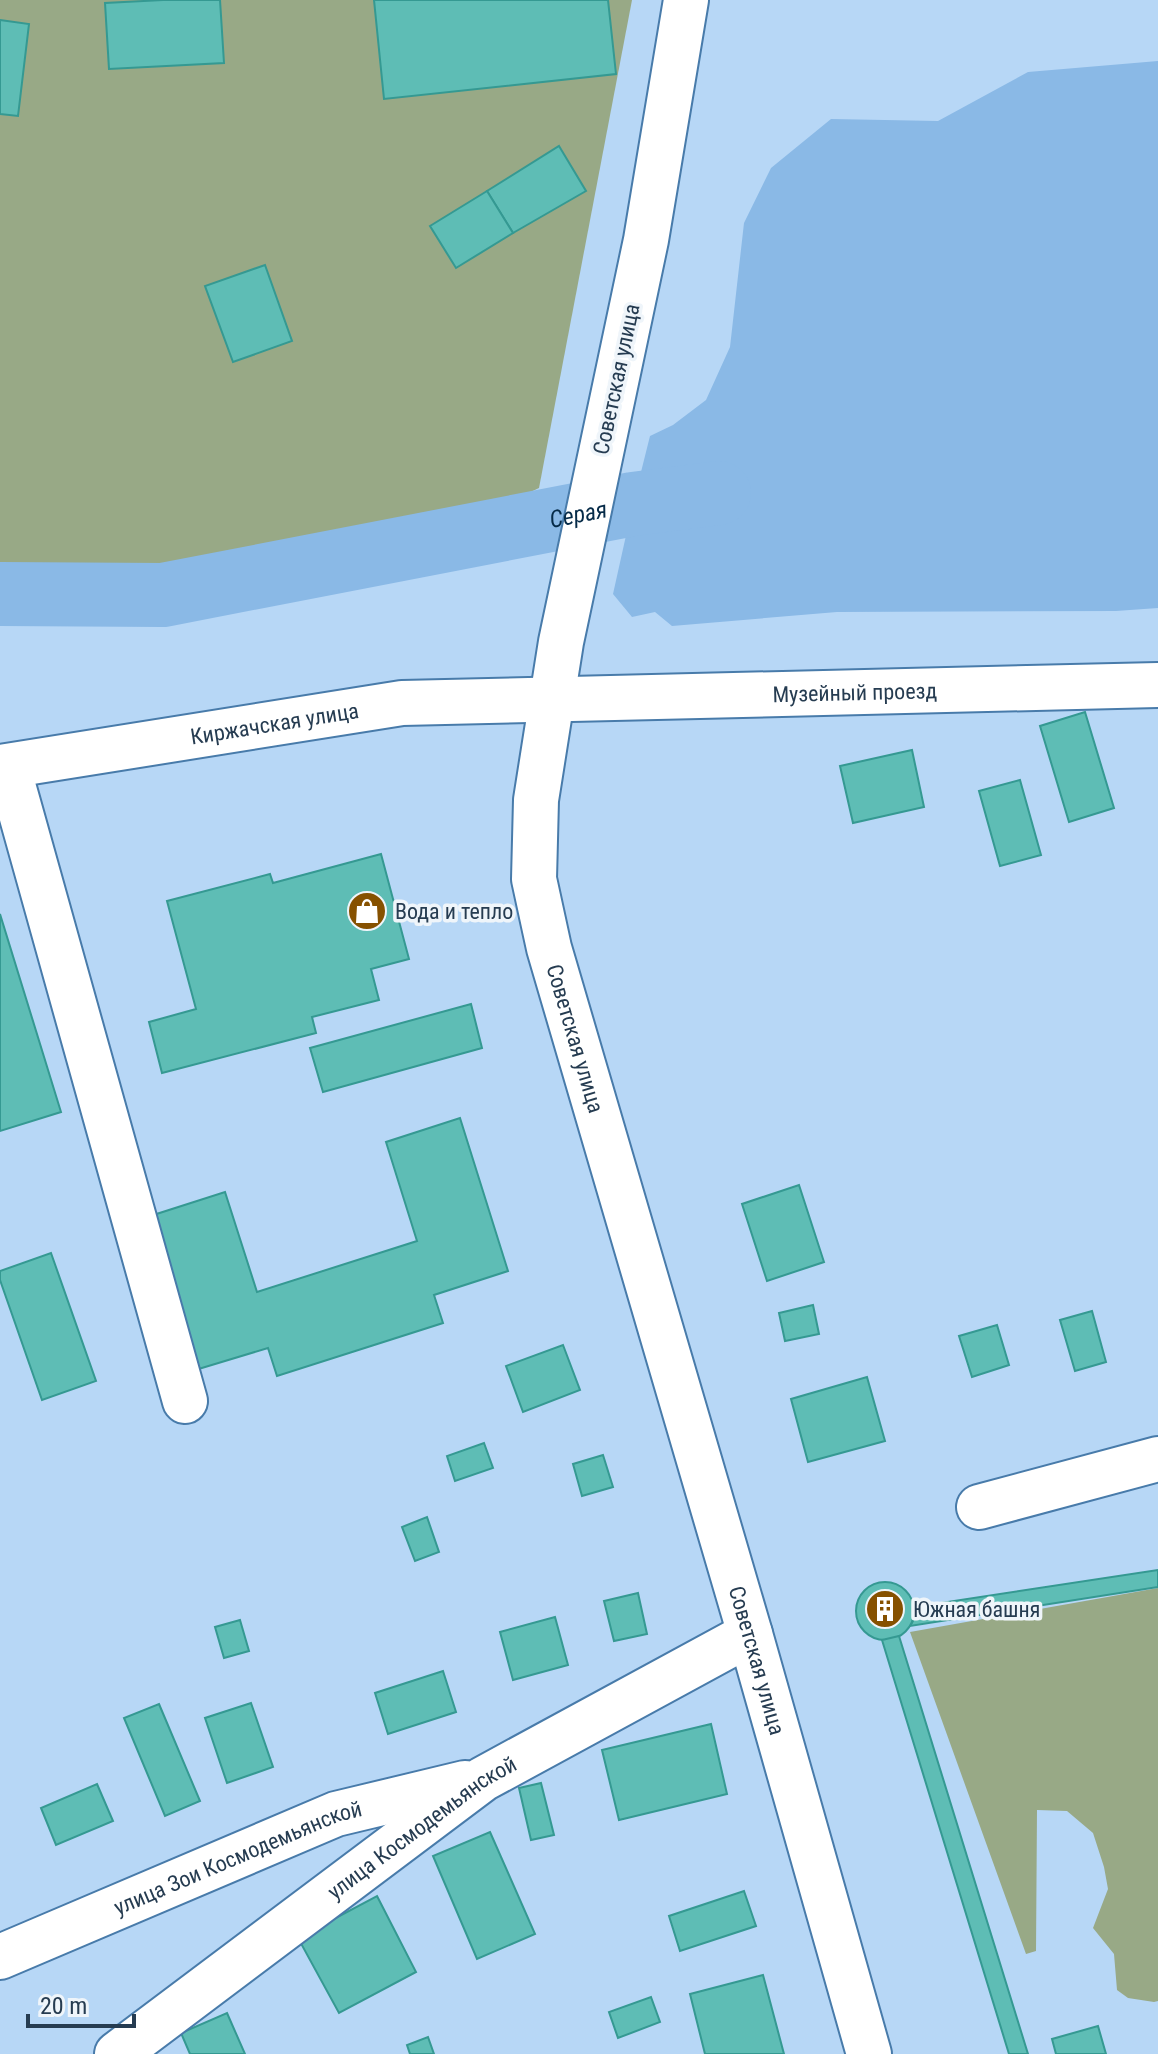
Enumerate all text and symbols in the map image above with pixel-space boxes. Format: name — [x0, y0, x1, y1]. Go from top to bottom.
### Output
street label: Советская улица — [588, 301, 645, 457]
water label: Серая — [547, 495, 609, 534]
street label: Музейный проезд — [772, 678, 938, 707]
street label: Киржачская улица — [189, 698, 361, 749]
shop icon: Вода и тепло — [346, 890, 388, 932]
place label: Вода и тепло — [395, 899, 513, 924]
street label: Советская улица — [541, 961, 609, 1116]
street label: Советская улица — [724, 1583, 790, 1738]
building icon: Южная башня — [864, 1588, 906, 1630]
place label: Южная башня — [913, 1597, 1040, 1622]
street label: улица Космодемьянской — [323, 1751, 521, 1904]
street label: улица Зои Космодемьянской — [110, 1796, 364, 1920]
scale bar — [28, 1978, 134, 2028]
text: 20 m — [40, 1992, 87, 2020]

